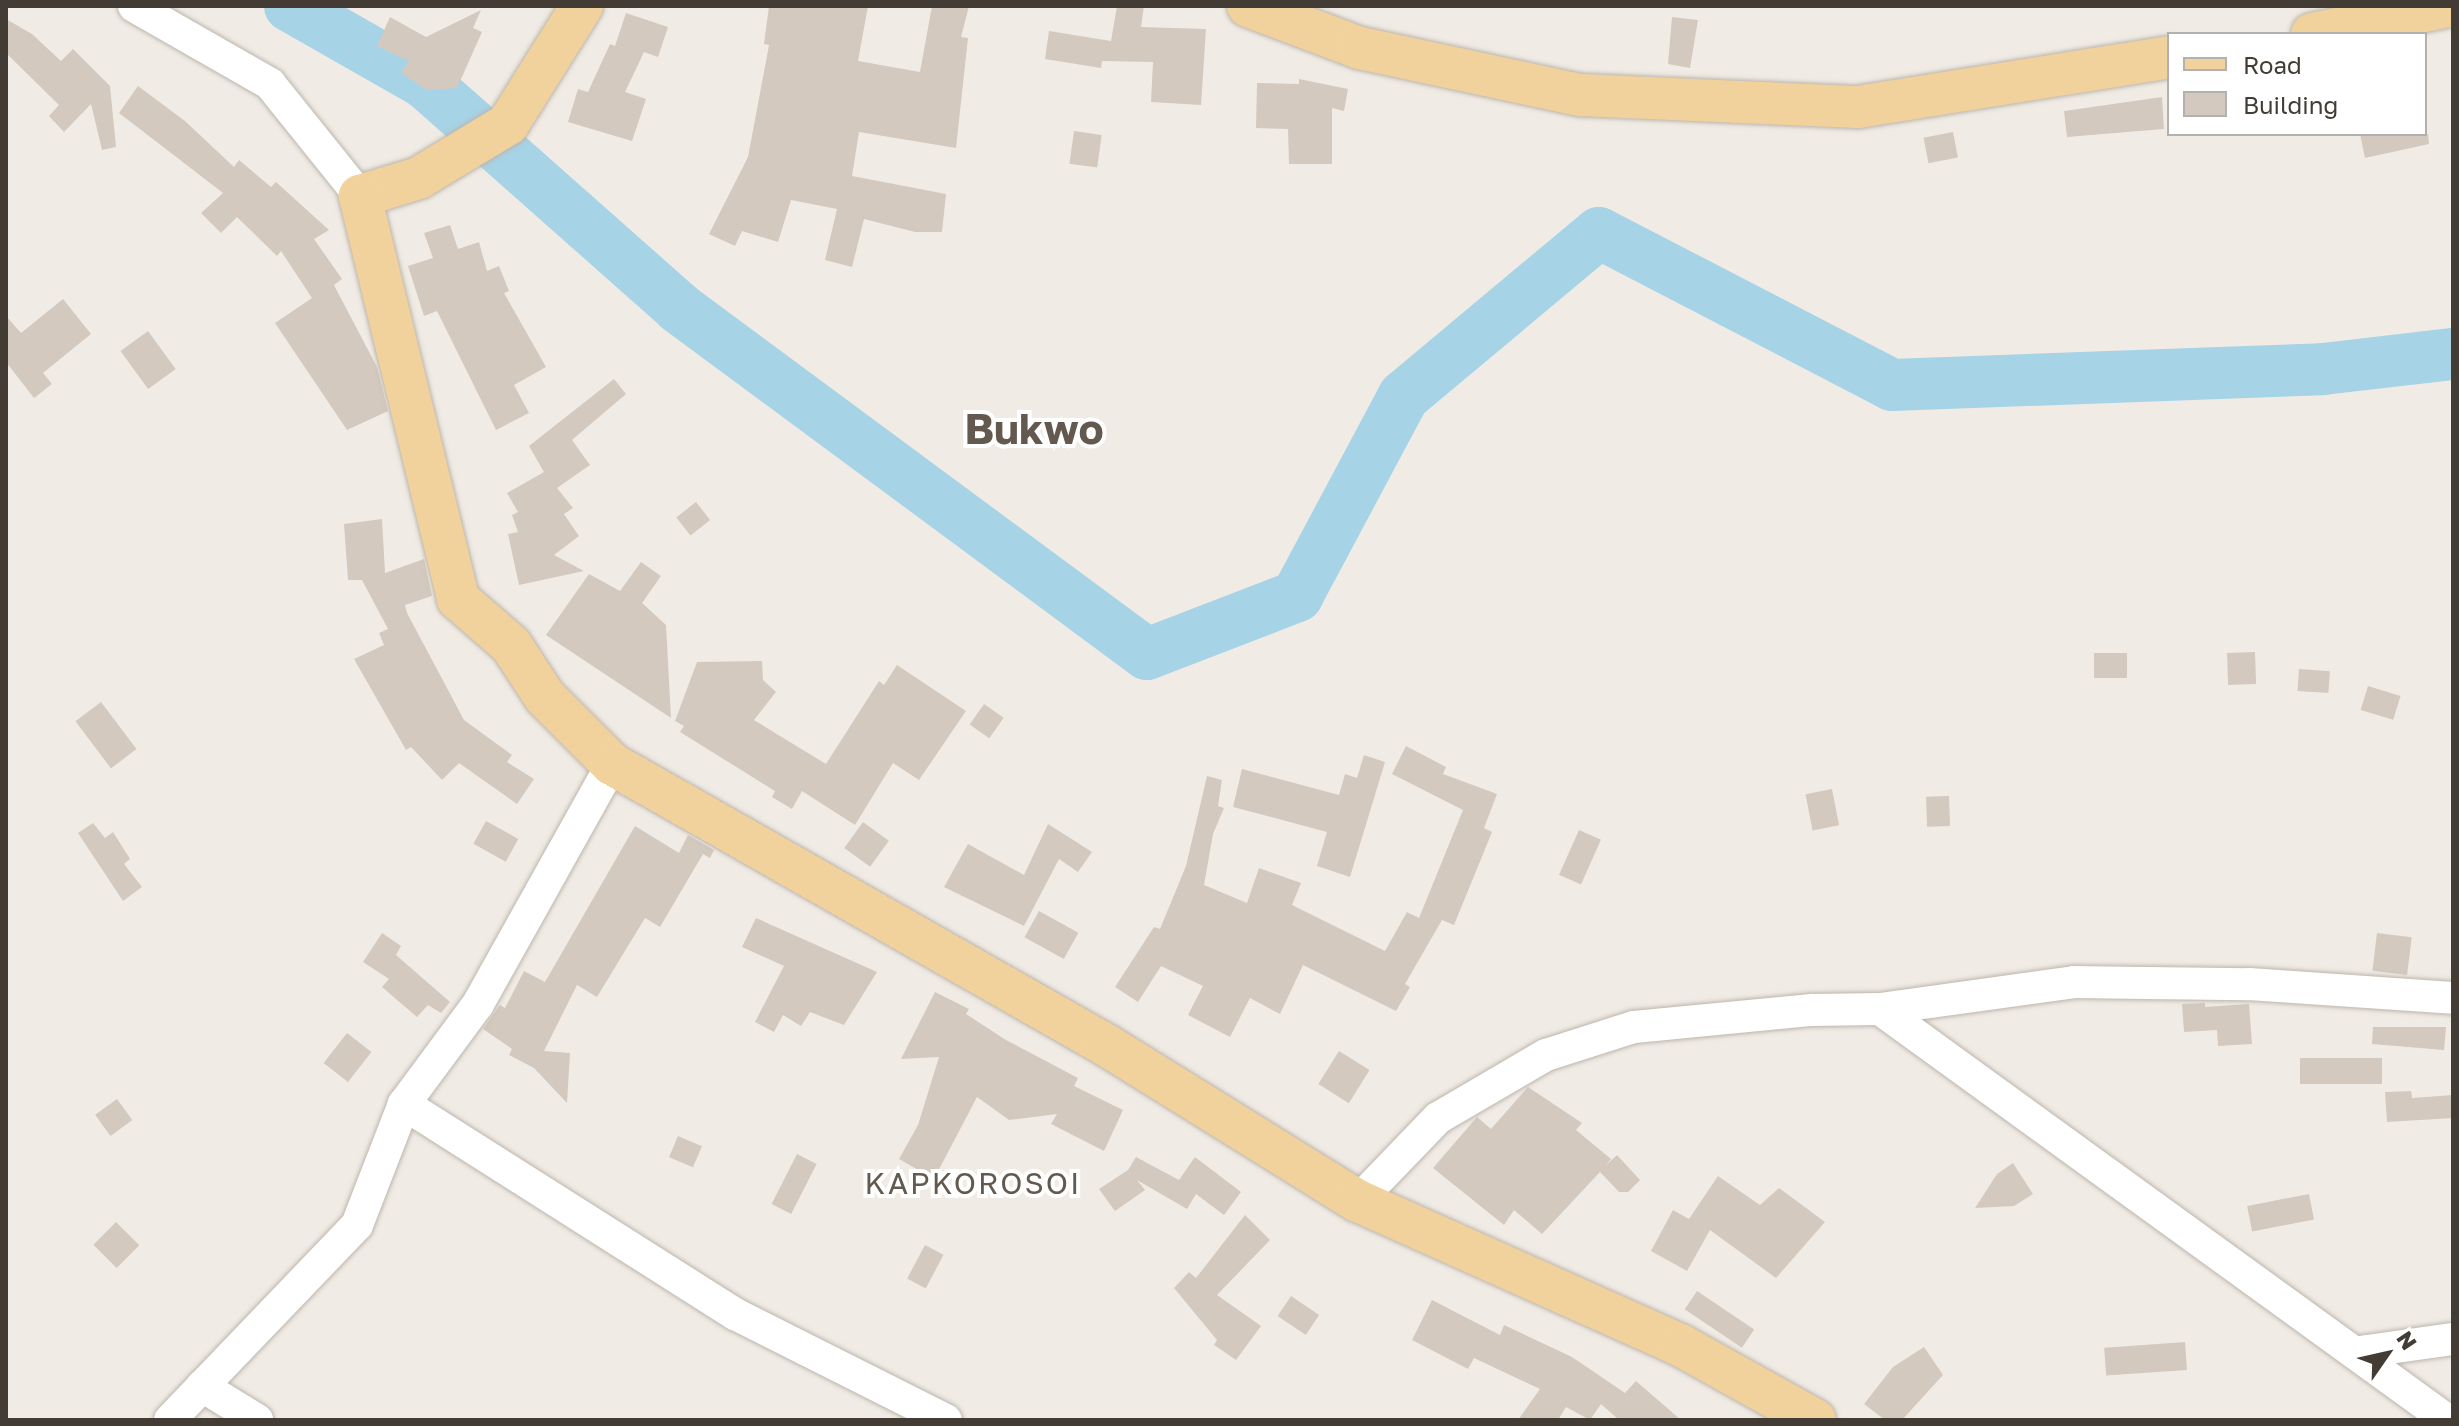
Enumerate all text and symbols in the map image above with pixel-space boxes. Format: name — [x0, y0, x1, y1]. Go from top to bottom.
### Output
legend — [2167, 32, 2427, 136]
text: Road — [2243, 50, 2302, 79]
text: Building — [2243, 90, 2338, 119]
district label: Bukwo — [964, 403, 1104, 453]
district label: KAPKOROSOI — [865, 1165, 1081, 1201]
north arrow — [2347, 1314, 2427, 1394]
text: N — [2391, 1326, 2423, 1355]

